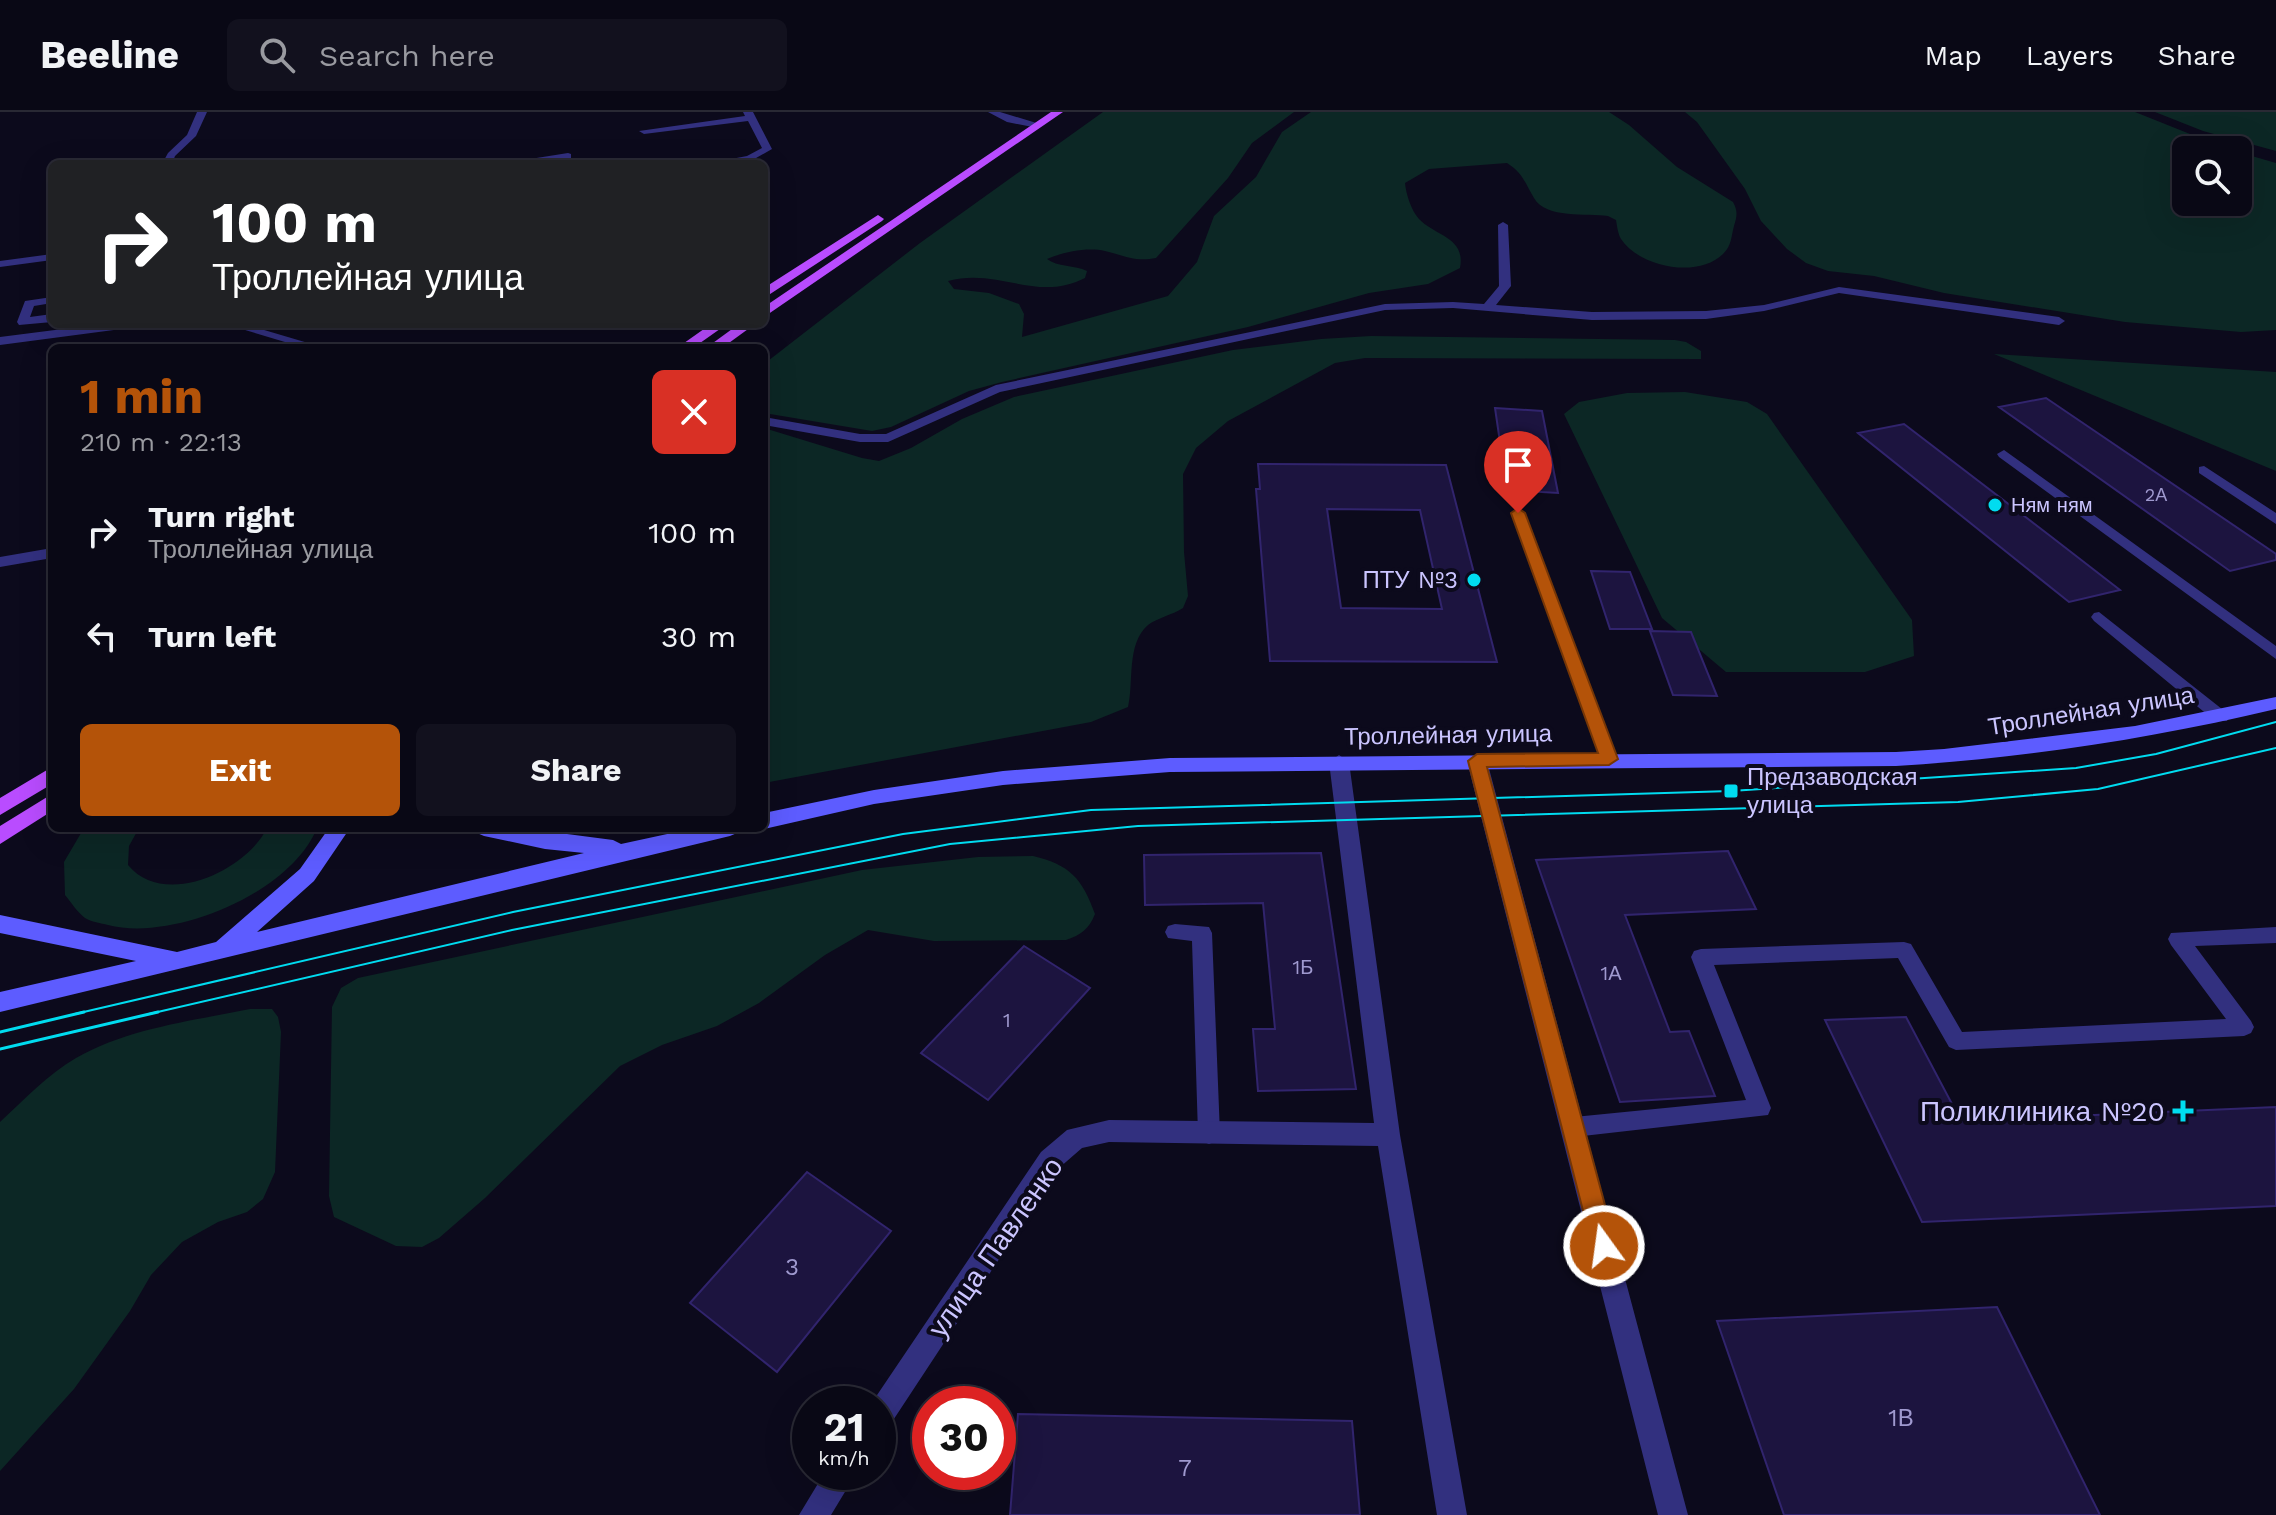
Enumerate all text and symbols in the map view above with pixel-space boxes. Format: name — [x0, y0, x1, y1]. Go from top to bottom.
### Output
search box — [227, 19, 787, 91]
text: Beeline — [40, 33, 179, 77]
icon: search — [255, 33, 299, 77]
text: Search here — [319, 38, 495, 73]
text: Map — [1925, 39, 1982, 72]
text: Layers — [2026, 39, 2114, 72]
text: Share — [2158, 39, 2236, 72]
map controls — [2172, 136, 2252, 216]
button: search — [2172, 136, 2252, 216]
text: 100 m — [212, 190, 377, 256]
icon: right — [80, 192, 184, 296]
text: Троллейная улица — [212, 257, 524, 299]
text: 1 min — [80, 368, 203, 425]
button: close — [652, 370, 736, 454]
text: 210 m · 22:13 — [80, 427, 242, 457]
pin — [1484, 431, 1552, 513]
icon: arrive — [1496, 443, 1540, 487]
house number: 2А — [2145, 484, 2167, 505]
place label: Ням ням — [2011, 493, 2092, 517]
marker: Ням ням — [1986, 496, 2004, 514]
text: Turn right — [148, 499, 294, 534]
icon: right — [80, 510, 124, 554]
text: 100 m — [648, 515, 736, 550]
text: Троллейная улица — [148, 534, 373, 564]
place label: ПТУ №3 — [1362, 566, 1458, 594]
marker: ПТУ №3 — [1465, 571, 1483, 589]
icon: left — [80, 614, 124, 658]
text: Turn left — [148, 619, 276, 654]
text: 30 m — [661, 619, 736, 654]
street label: Троллейная улица — [1986, 681, 2197, 741]
street label: Троллейная улица — [1344, 719, 1553, 751]
button: Exit — [80, 724, 400, 816]
button: Share — [416, 724, 736, 816]
place label: Предзаводская улица — [1747, 763, 1917, 819]
marker: Предзаводская улица — [1722, 782, 1740, 800]
house number: 1Б — [1293, 955, 1313, 979]
house number: 1А — [1600, 961, 1622, 985]
house number: 1 — [1003, 1008, 1011, 1032]
place label: Поликлиника №20 — [1920, 1095, 2165, 1128]
marker: Поликлиника №20 — [2172, 1100, 2194, 1122]
street label: улица Павленко — [921, 1151, 1070, 1344]
position arrow — [1562, 1204, 1646, 1288]
house number: 3 — [785, 1253, 799, 1281]
speed limit sign: 30 — [912, 1386, 1016, 1490]
text: 21 — [823, 1404, 865, 1451]
house number: 1В — [1888, 1404, 1914, 1432]
text: km/h — [818, 1446, 870, 1470]
house number: 7 — [1178, 1454, 1192, 1482]

